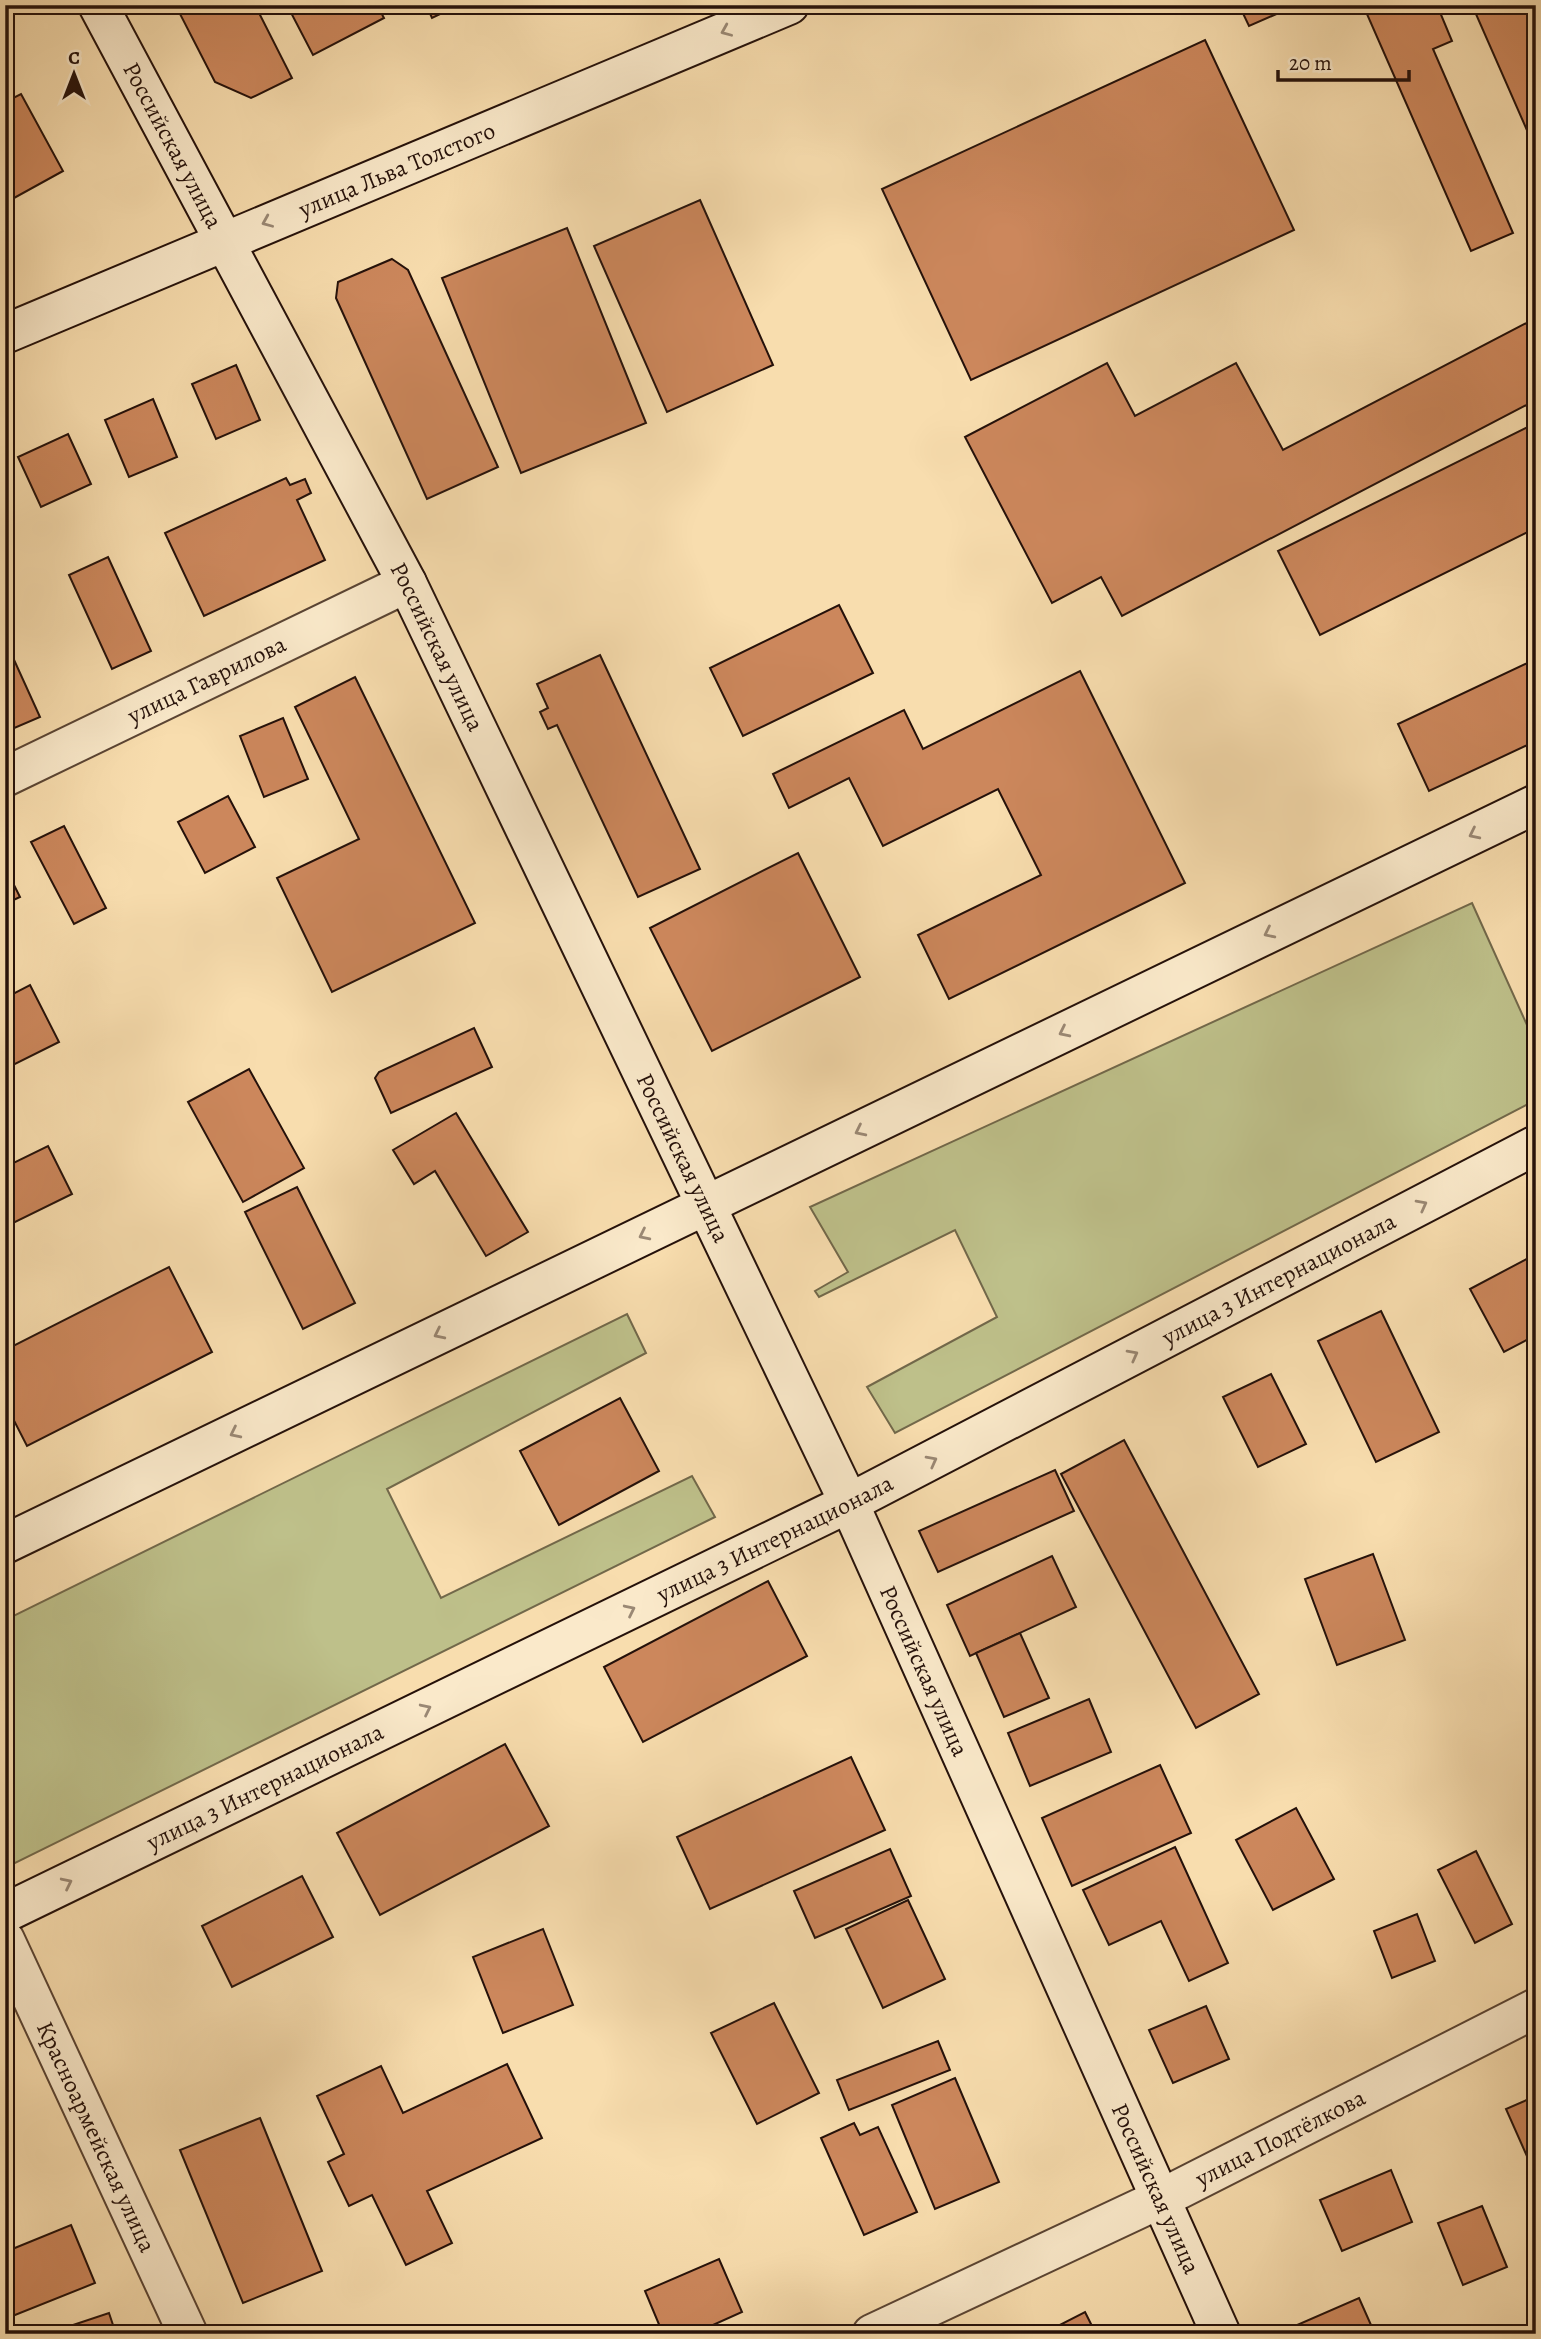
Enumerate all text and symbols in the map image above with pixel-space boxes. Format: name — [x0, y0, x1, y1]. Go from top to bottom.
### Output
one-way arrow — [721, 23, 733, 37]
north arrow — [38, 38, 108, 108]
scale bar — [1278, 38, 1410, 82]
text: С — [68, 45, 80, 71]
text: 20 m — [1289, 49, 1332, 77]
street label: Российская улица — [115, 57, 230, 234]
street label: улица Льва Толстого — [293, 114, 500, 225]
one-way arrow — [262, 213, 274, 227]
street label: Российская улица — [383, 557, 492, 737]
street label: улица Гаврилова — [121, 628, 291, 732]
one-way arrow — [1469, 826, 1481, 840]
one-way arrow — [1264, 925, 1276, 939]
one-way arrow — [1059, 1024, 1072, 1038]
street label: Российская улица — [629, 1068, 737, 1248]
one-way arrow — [855, 1122, 867, 1136]
one-way arrow — [1415, 1199, 1427, 1213]
street label: улица 3 Интернационала — [1155, 1205, 1401, 1354]
one-way arrow — [639, 1226, 651, 1240]
one-way arrow — [434, 1326, 446, 1340]
one-way arrow — [1126, 1350, 1139, 1364]
one-way arrow — [229, 1425, 242, 1439]
one-way arrow — [925, 1455, 937, 1469]
street label: улица 3 Интернационала — [650, 1467, 899, 1611]
street label: Российская улица — [872, 1580, 976, 1761]
one-way arrow — [623, 1604, 635, 1618]
one-way arrow — [419, 1703, 431, 1717]
street label: улица 3 Интернационала — [140, 1716, 389, 1858]
one-way arrow — [60, 1877, 72, 1891]
street label: Красноармейская улица — [29, 2016, 164, 2257]
street label: улица Подтёлкова — [1189, 2081, 1371, 2195]
street label: Российская улица — [1104, 2098, 1208, 2279]

